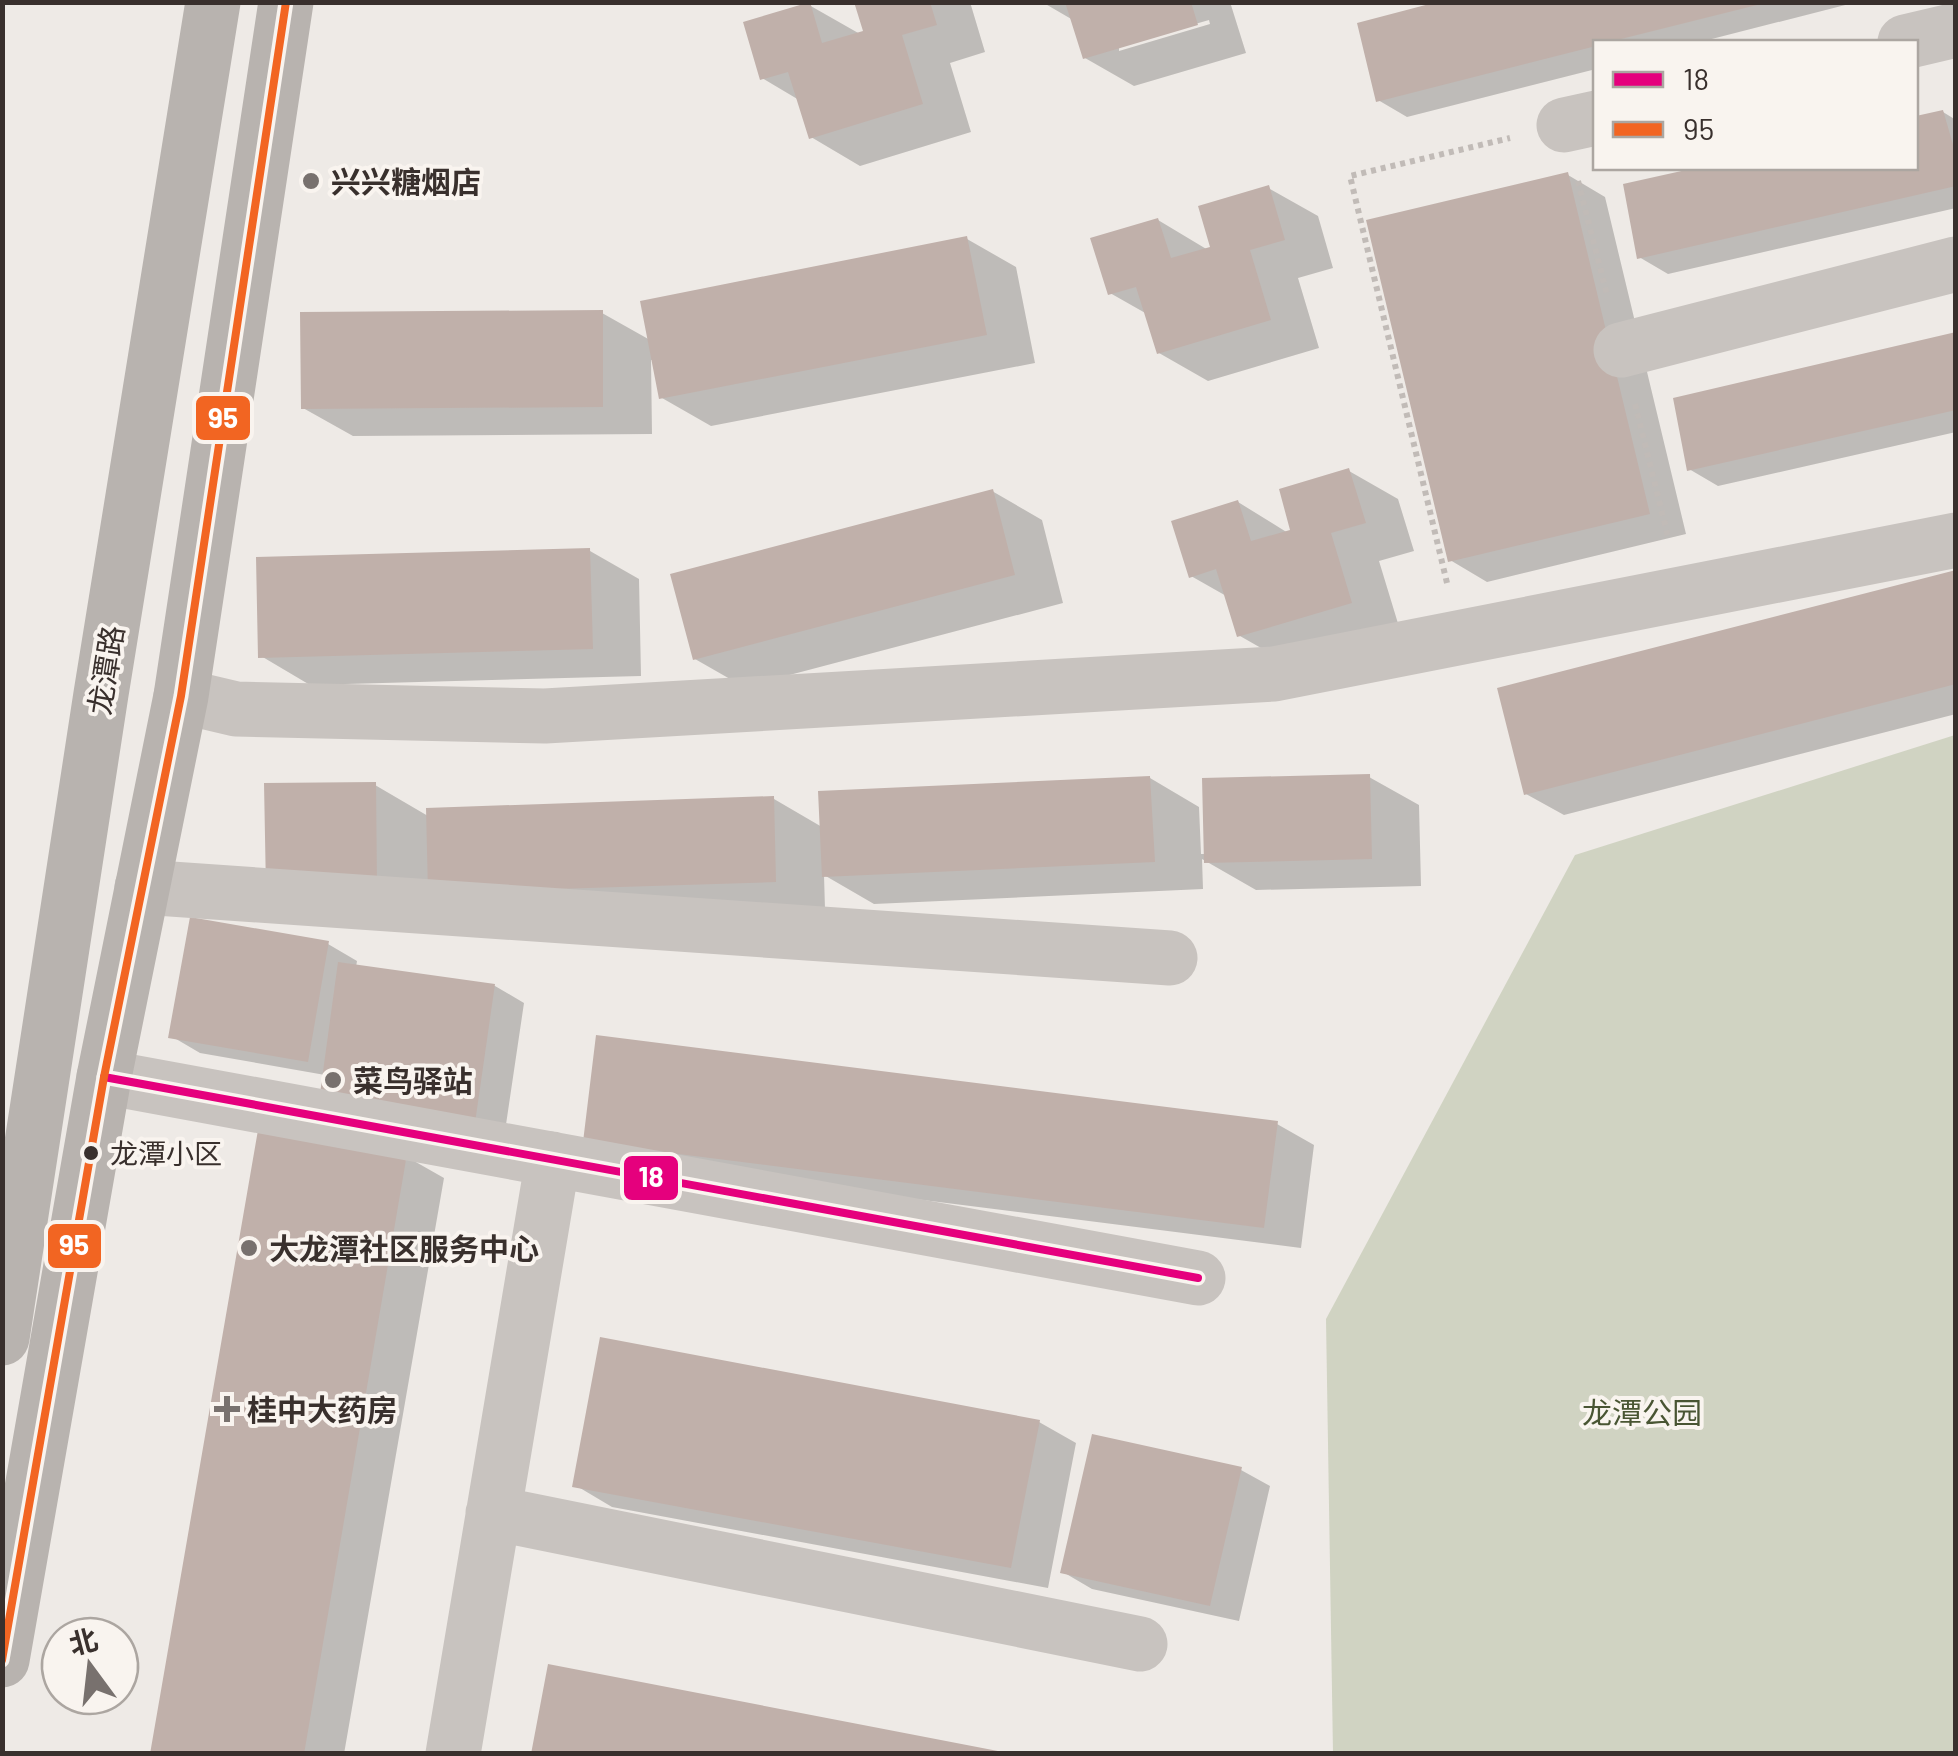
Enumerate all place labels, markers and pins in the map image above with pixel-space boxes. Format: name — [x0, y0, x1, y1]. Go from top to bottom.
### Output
place label: 兴兴糖烟店 — [331, 163, 481, 199]
marker: 兴兴糖烟店 — [300, 170, 322, 192]
place label: 菜鸟驿站 — [353, 1062, 473, 1098]
marker: 菜鸟驿站 — [322, 1069, 344, 1091]
place label: 龙潭小区 — [110, 1136, 222, 1170]
marker: 龙潭小区 — [81, 1143, 101, 1163]
place label: 大龙潭社区服务中心 — [269, 1230, 539, 1266]
marker: 大龙潭社区服务中心 — [238, 1237, 260, 1259]
place label: 桂中大药房 — [247, 1391, 397, 1427]
marker: 桂中大药房 — [216, 1398, 238, 1420]

